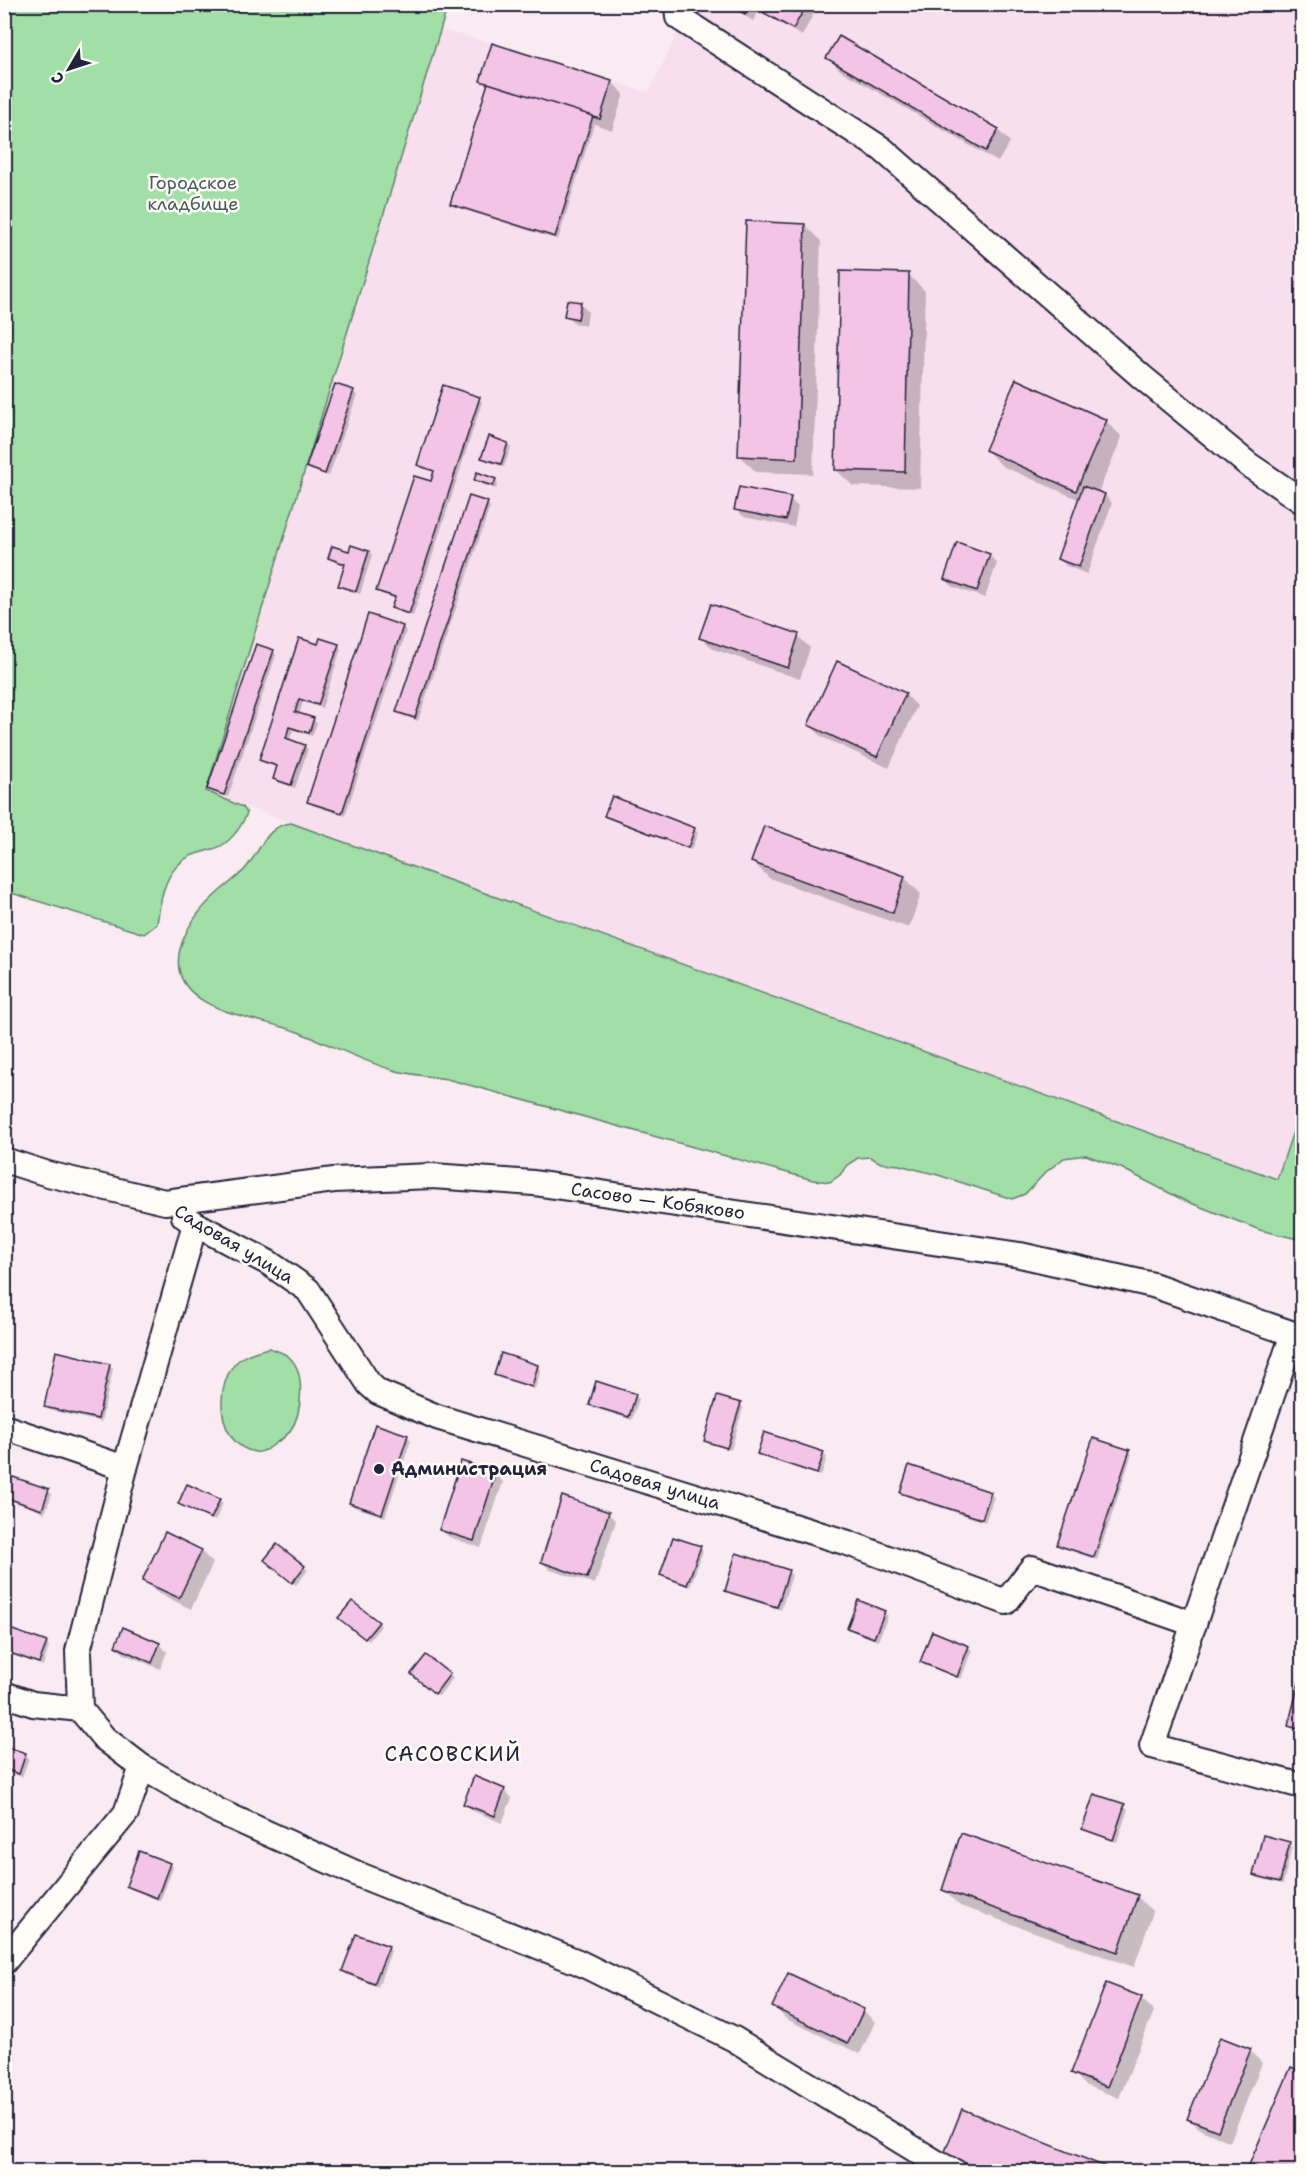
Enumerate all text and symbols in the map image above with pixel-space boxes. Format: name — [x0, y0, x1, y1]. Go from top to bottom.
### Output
north arrow — [39, 39, 99, 99]
text: С — [46, 68, 69, 89]
park label: Городское кладбище — [147, 171, 239, 216]
street label: Сасово — Кобяково — [570, 1177, 746, 1225]
street label: Садовая улица — [170, 1199, 298, 1289]
street label: Садовая улица — [587, 1453, 723, 1515]
place label: Администрация — [391, 1457, 547, 1481]
marker: Администрация — [372, 1462, 386, 1476]
district label: САСОВСКИЙ — [384, 1740, 522, 1768]

